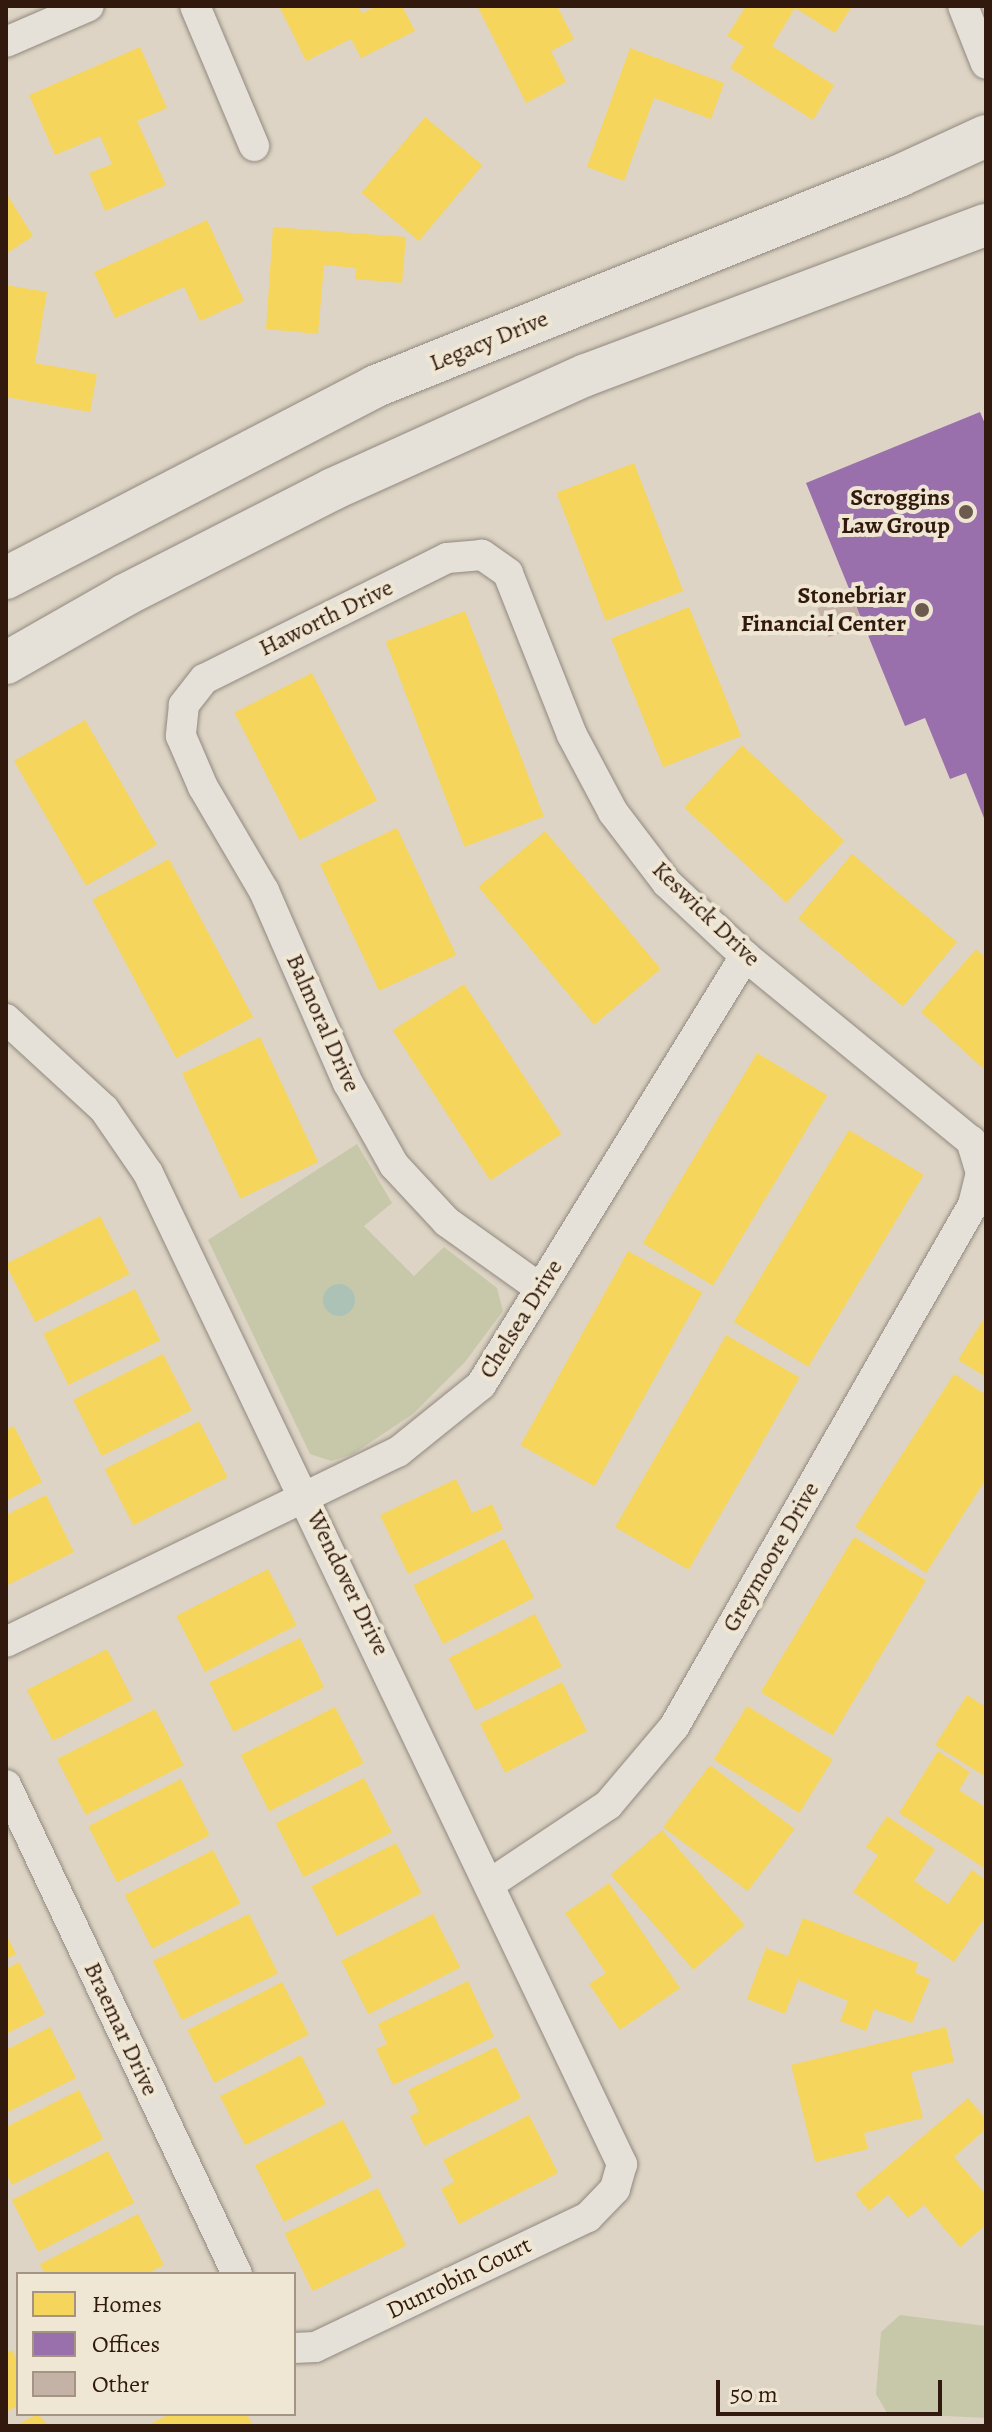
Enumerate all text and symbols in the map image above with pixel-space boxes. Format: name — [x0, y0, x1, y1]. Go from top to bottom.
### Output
street label: Legacy Drive — [426, 304, 552, 378]
place label: Scroggins Law Group — [841, 484, 950, 540]
marker: Scroggins Law Group — [957, 503, 975, 521]
street label: Haworth Drive — [254, 573, 398, 663]
place label: Stonebriar Financial Center — [741, 582, 906, 638]
marker: Stonebriar Financial Center — [913, 601, 931, 619]
street label: Keswick Drive — [646, 855, 766, 973]
street label: Balmoral Drive — [280, 950, 366, 1096]
street label: Chelsea Drive — [473, 1254, 569, 1384]
street label: Greymoore Drive — [716, 1477, 826, 1637]
street label: Wendover Drive — [300, 1506, 396, 1660]
street label: Braemar Drive — [78, 1958, 164, 2100]
street label: Dunrobin Court — [382, 2231, 536, 2325]
legend — [16, 2272, 296, 2416]
text: Homes — [92, 2288, 162, 2320]
text: Offices — [92, 2328, 160, 2360]
scale bar — [720, 2364, 946, 2414]
text: Other — [92, 2368, 149, 2400]
text: 50 m — [730, 2378, 778, 2410]

